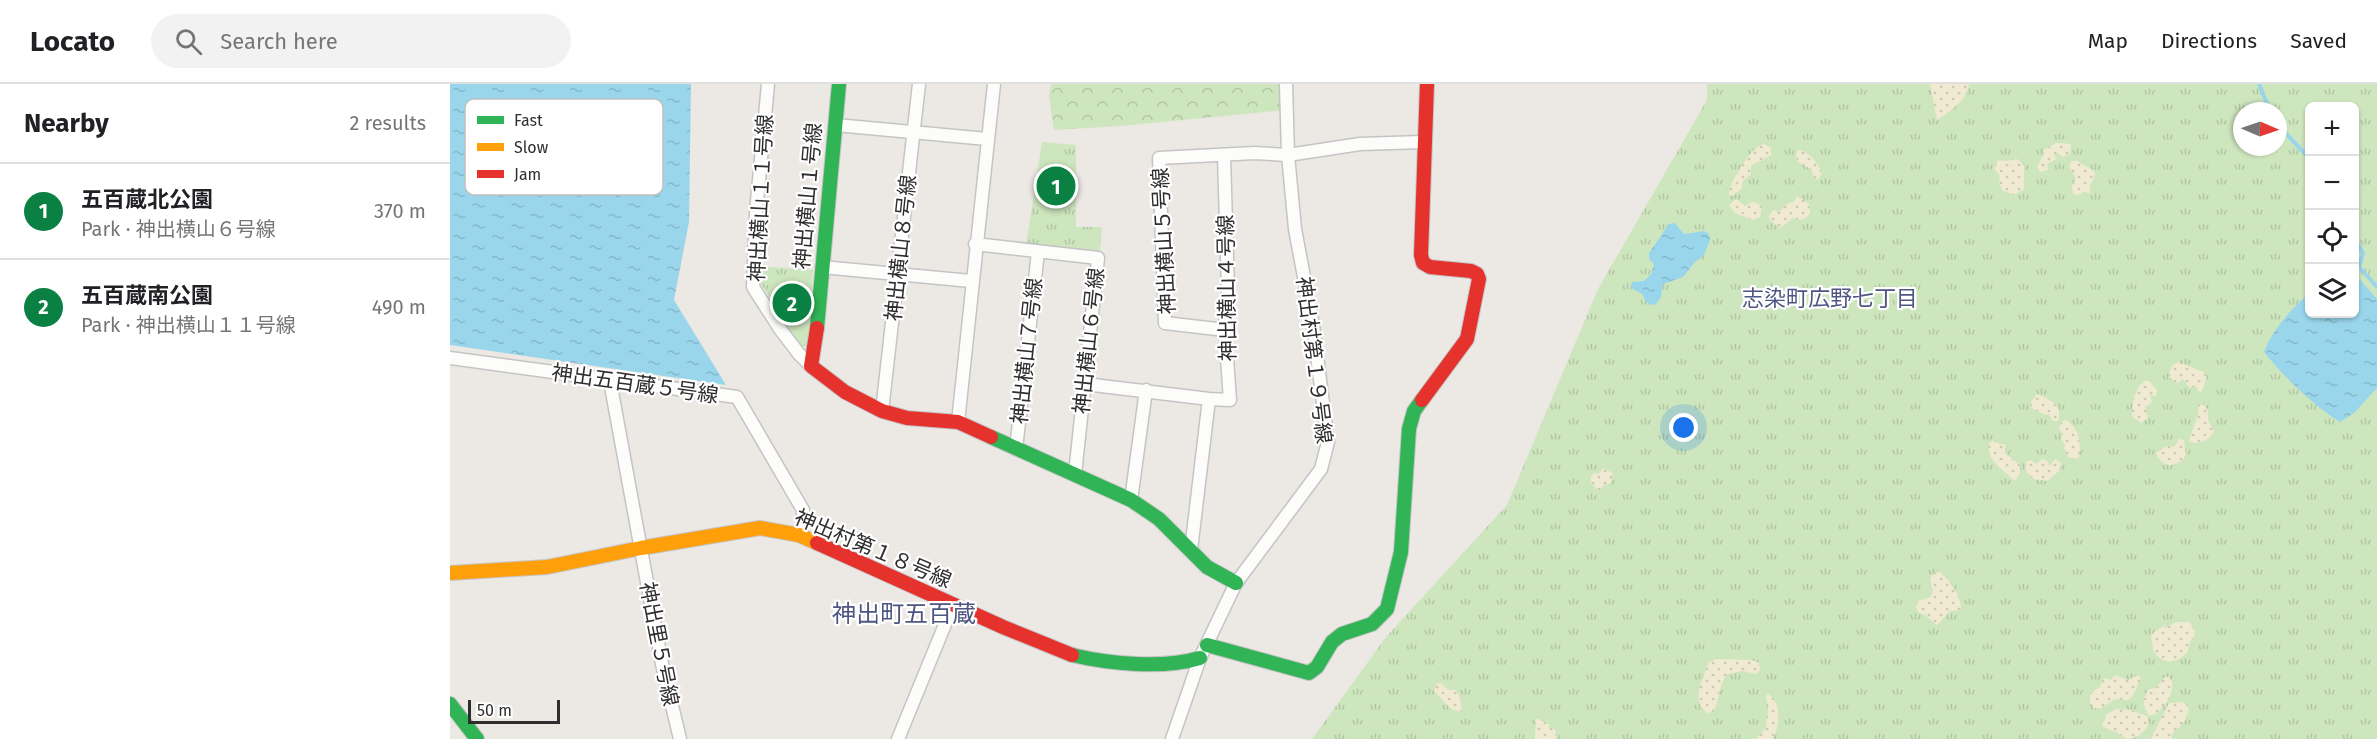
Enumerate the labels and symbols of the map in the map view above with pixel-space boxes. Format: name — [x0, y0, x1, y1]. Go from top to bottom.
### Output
legend — [465, 99, 663, 195]
north arrow — [2233, 102, 2287, 156]
text: Fast — [514, 111, 543, 130]
street label: 神出横山１１号線 — [744, 113, 778, 283]
street label: 神出横山１号線 — [789, 122, 827, 270]
text: Slow — [514, 138, 549, 157]
pin: 1 — [1036, 164, 1076, 208]
text: Jam — [514, 165, 541, 184]
street label: 神出横山５号線 — [1147, 167, 1181, 315]
street label: 神出横山８号線 — [880, 174, 922, 322]
street label: 神出横山４号線 — [1213, 214, 1241, 362]
street label: 神出横山６号線 — [1068, 267, 1110, 415]
street label: 神出村第１９号線 — [1291, 275, 1337, 445]
street label: 神出横山７号線 — [1006, 277, 1048, 425]
pin: 2 — [772, 280, 812, 326]
district label: 志染町広野七丁目 — [1742, 285, 1918, 312]
street label: 神出五百蔵５号線 — [550, 359, 720, 409]
your location — [1669, 413, 1698, 442]
street label: 神出村第１８号線 — [791, 504, 955, 594]
street label: 神出里５号線 — [634, 580, 684, 708]
district label: 神出町五百蔵 — [832, 600, 976, 628]
scale bar — [468, 697, 560, 724]

